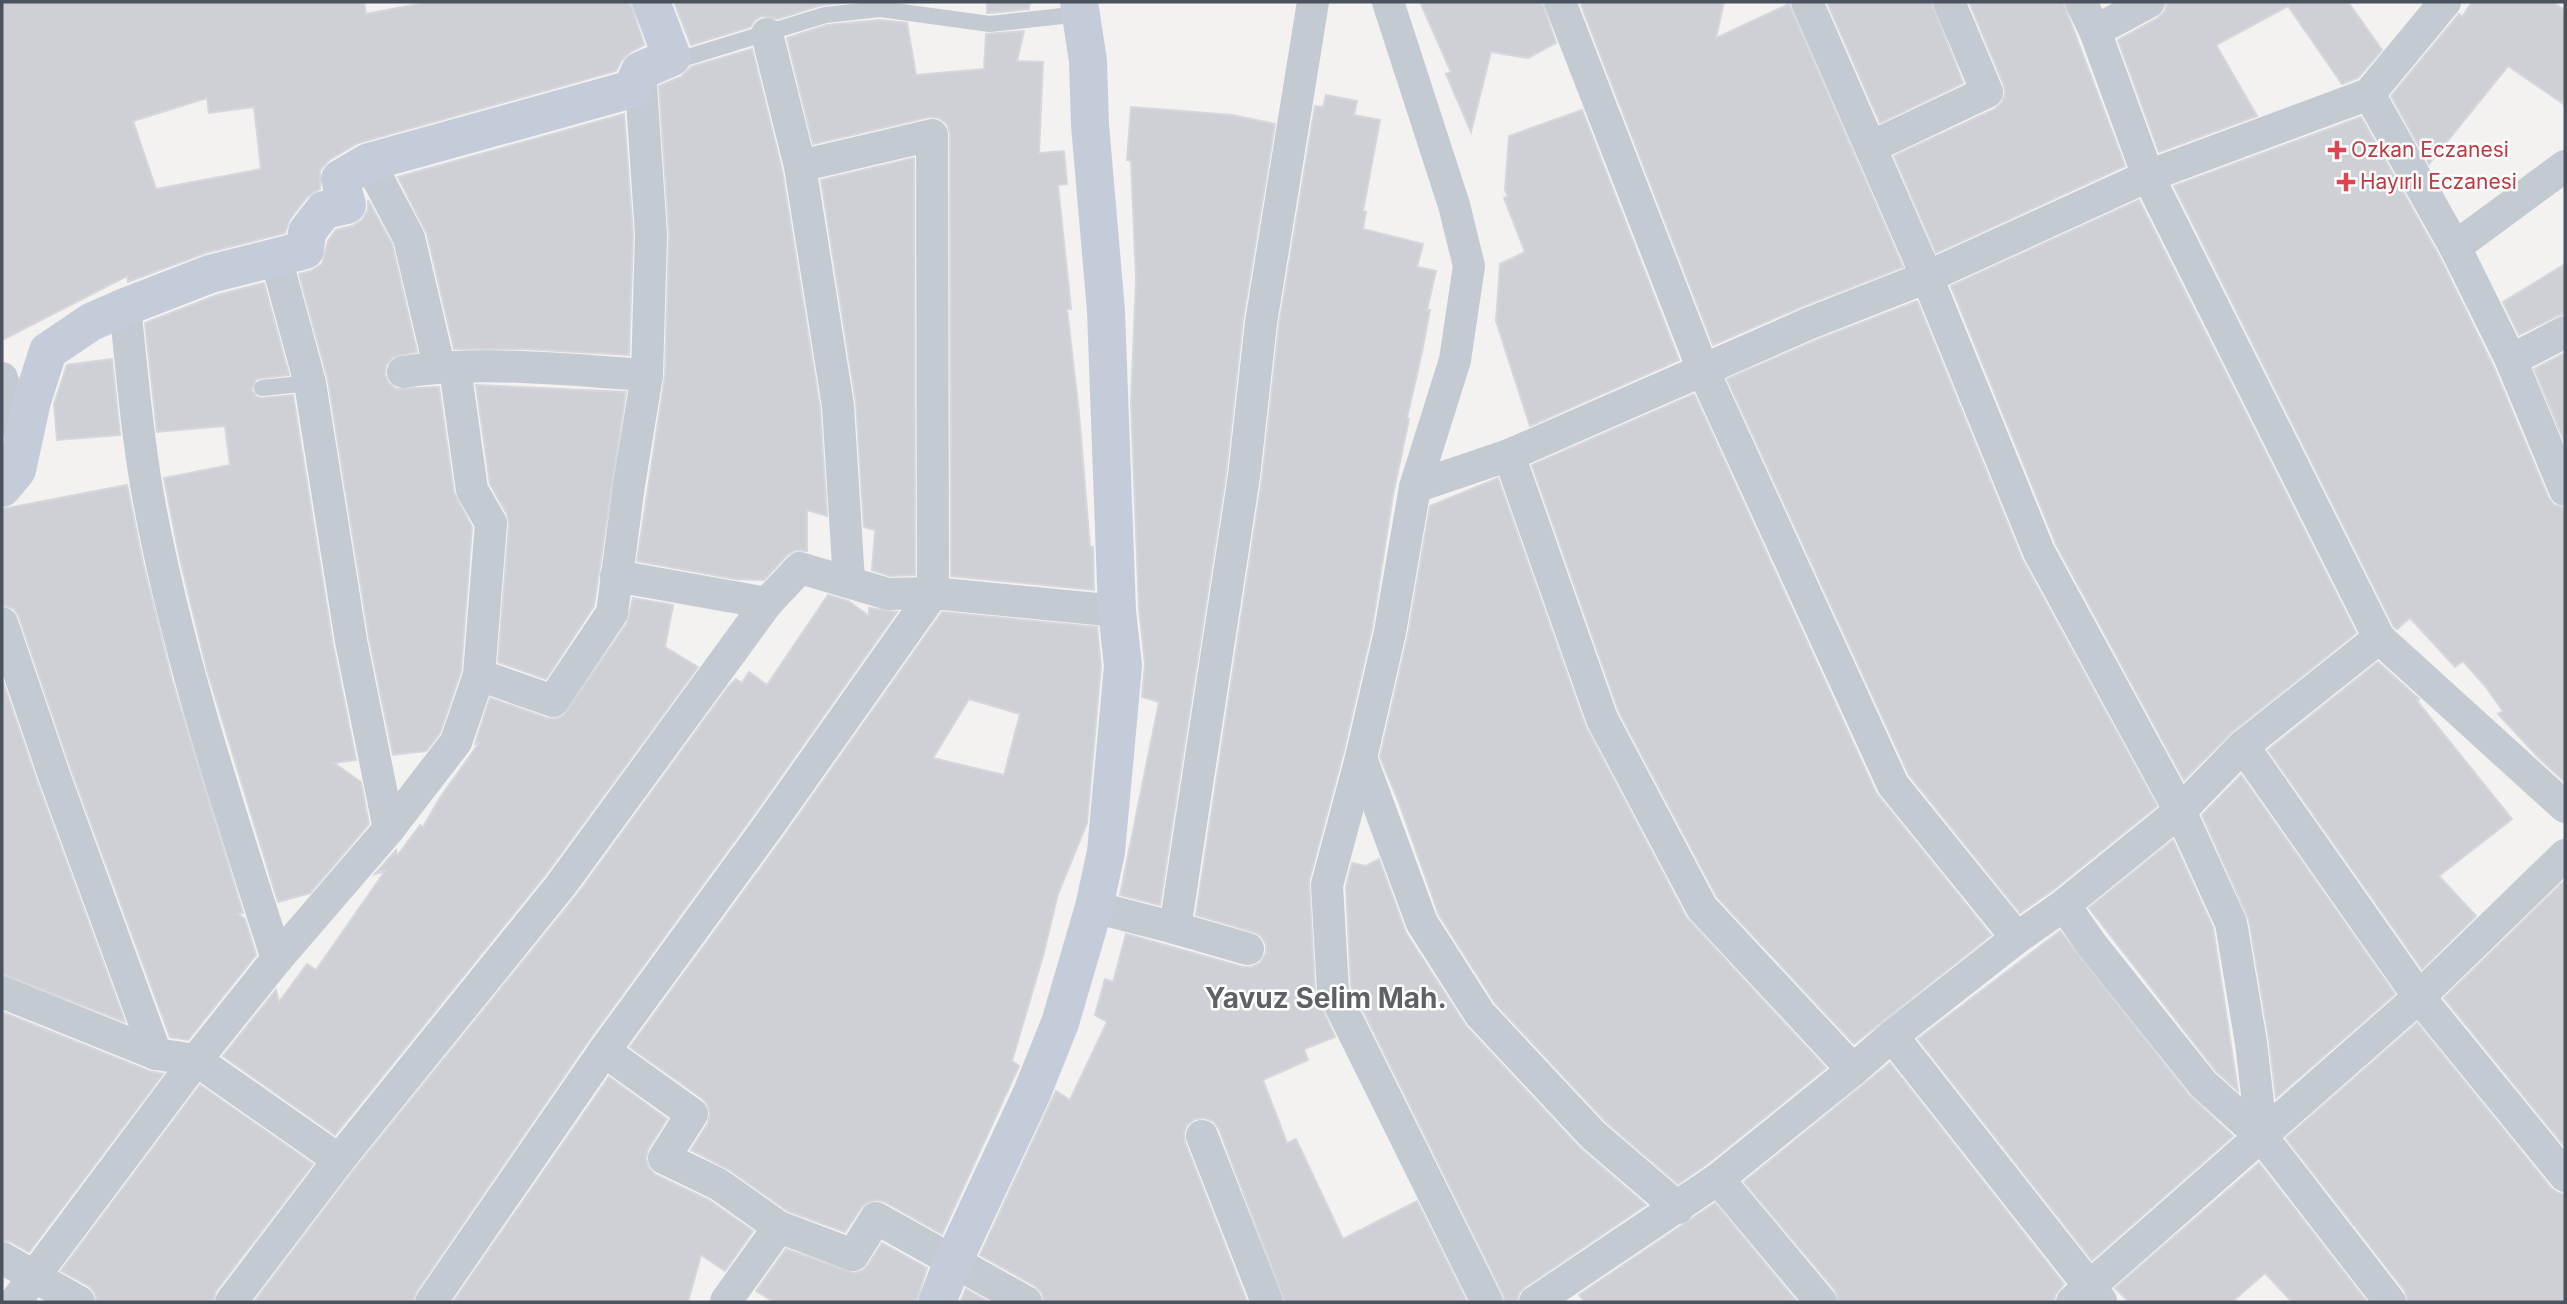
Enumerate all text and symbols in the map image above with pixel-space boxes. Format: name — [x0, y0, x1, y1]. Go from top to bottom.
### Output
place label: Ozkan Eczanesi — [2351, 137, 2509, 162]
marker: Ozkan Eczanesi — [2329, 142, 2345, 158]
place label: Hayırlı Eczanesi — [2360, 169, 2517, 194]
marker: Hayırlı Eczanesi — [2338, 174, 2354, 190]
district label: Yavuz Selim Mah. — [1205, 981, 1447, 1015]

